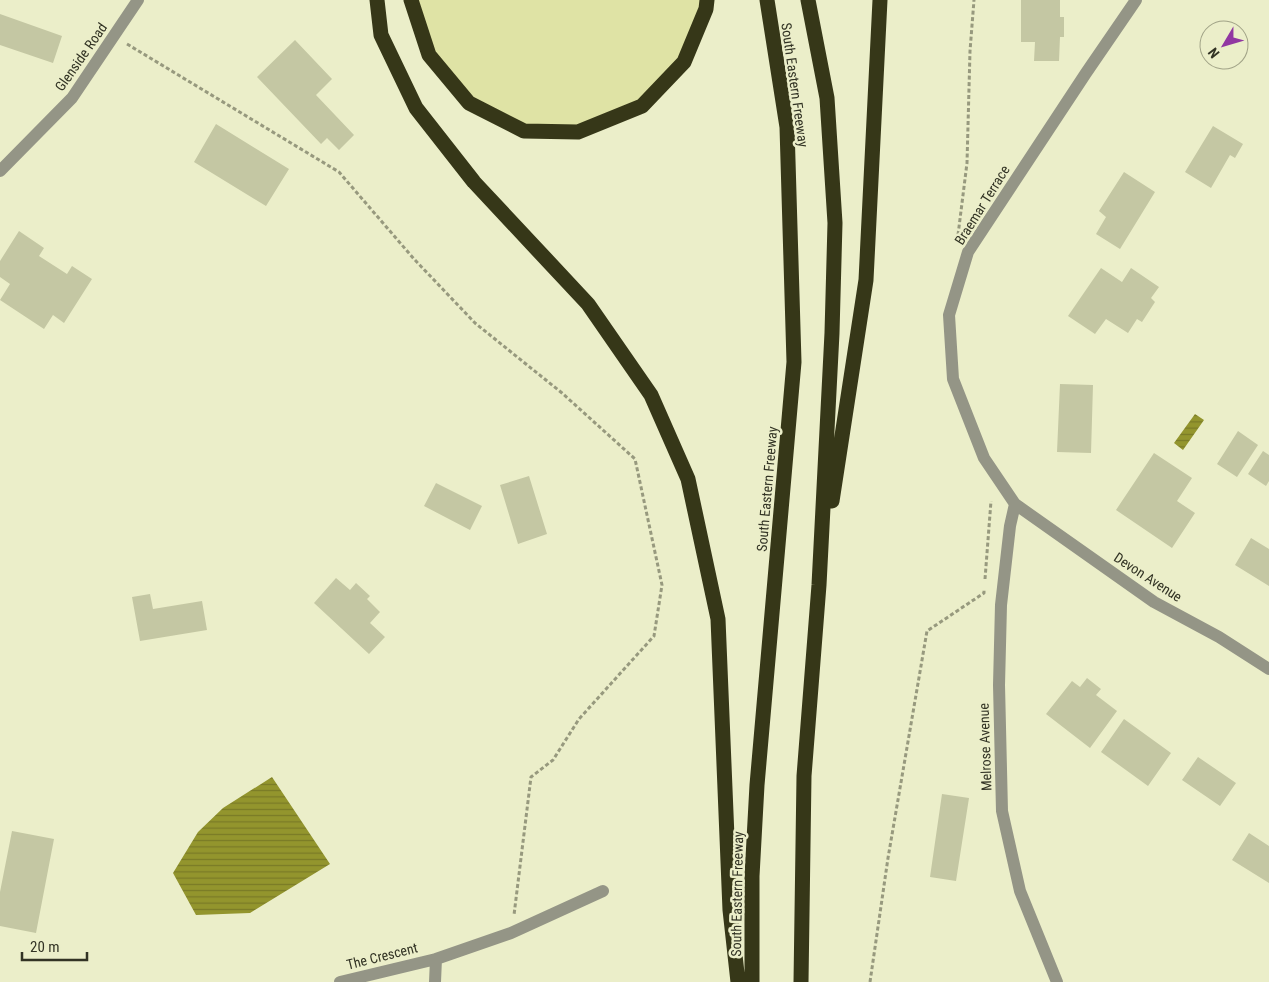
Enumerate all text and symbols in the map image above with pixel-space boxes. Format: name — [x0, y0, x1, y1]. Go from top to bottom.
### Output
street label: Glenside Road — [52, 20, 110, 94]
north arrow — [1199, 20, 1249, 70]
street label: South Eastern Freeway — [778, 22, 812, 148]
text: N — [1205, 45, 1223, 61]
street label: Braemar Terrace — [951, 162, 1013, 248]
street label: South Eastern Freeway — [754, 426, 780, 552]
street label: Devon Avenue — [1111, 549, 1185, 605]
street label: Melrose Avenue — [975, 702, 995, 791]
street label: South Eastern Freeway — [728, 831, 746, 957]
scale bar — [22, 930, 88, 962]
text: 20 m — [30, 938, 60, 956]
street label: The Crescent — [345, 939, 419, 973]

